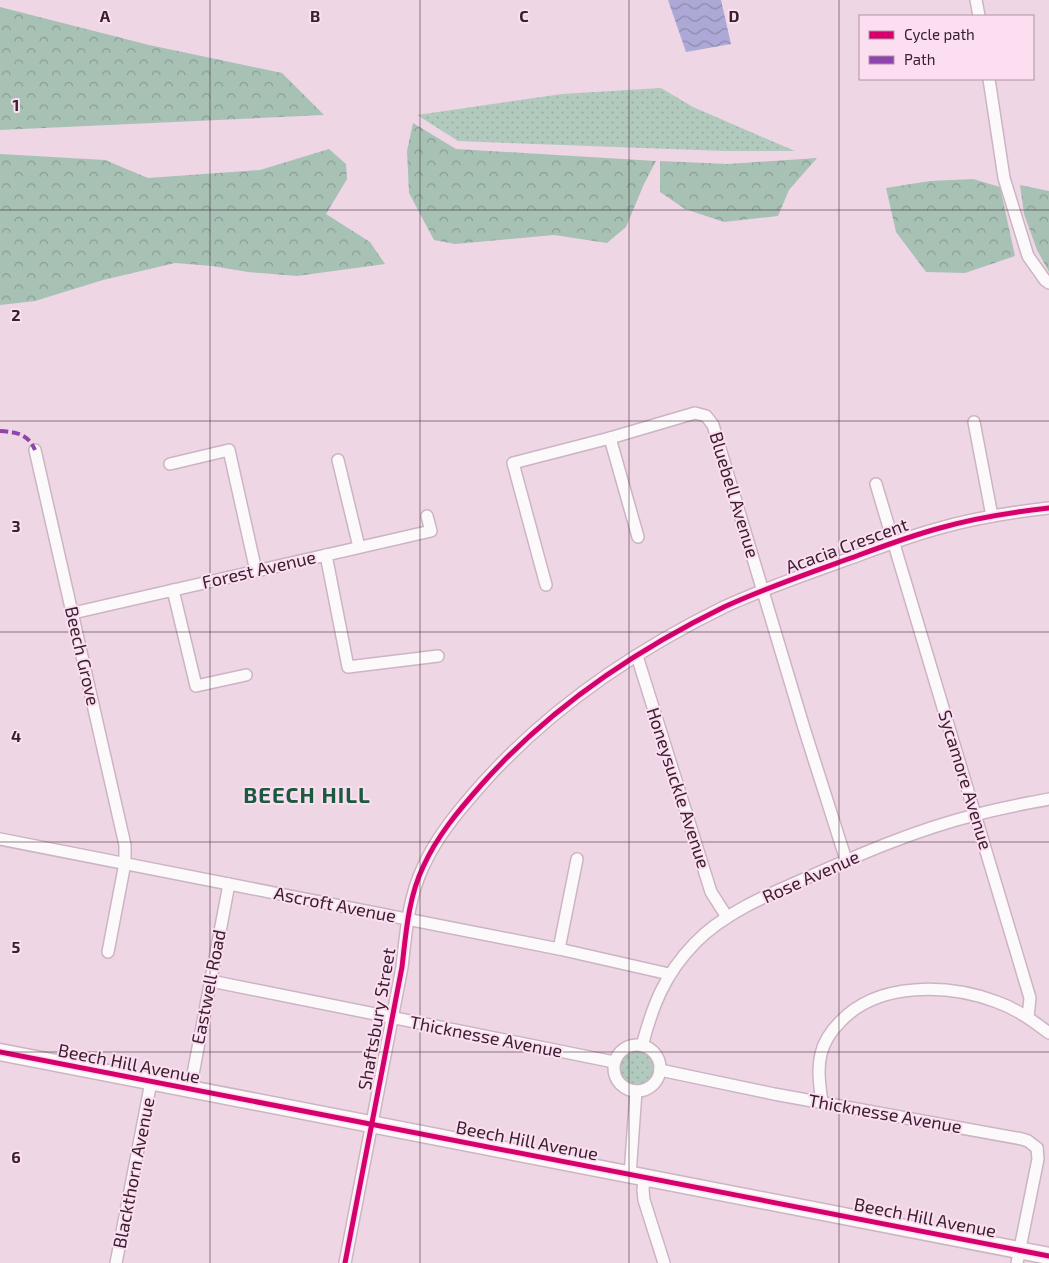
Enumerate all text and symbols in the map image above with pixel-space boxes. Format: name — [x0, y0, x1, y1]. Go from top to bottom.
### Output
text: A — [100, 6, 111, 25]
text: B — [310, 6, 320, 25]
text: C — [519, 6, 529, 25]
text: D — [729, 6, 740, 25]
legend — [859, 15, 1034, 80]
text: Cycle path — [904, 25, 975, 43]
text: Path — [904, 50, 935, 68]
text: 1 — [13, 95, 19, 114]
text: 2 — [11, 305, 21, 324]
street label: Bluebell Avenue — [705, 429, 765, 560]
street label: Acacia Crescent — [782, 513, 911, 577]
text: 3 — [11, 516, 21, 535]
street label: Forest Avenue — [200, 545, 318, 593]
street label: Beech Grove — [61, 604, 105, 708]
street label: Honeysuckle Avenue — [643, 704, 715, 871]
street label: Sycamore Avenue — [934, 707, 998, 852]
text: 4 — [11, 726, 21, 745]
district label: BEECH HILL — [243, 781, 371, 807]
street label: Rose Avenue — [759, 845, 863, 907]
street label: Ascroft Avenue — [272, 881, 398, 927]
street label: Eastwell Road — [186, 928, 230, 1046]
text: 5 — [12, 937, 21, 956]
street label: Shaftsbury Street — [353, 946, 399, 1092]
street label: Thicknesse Avenue — [408, 1010, 565, 1062]
street label: Beech Hill Avenue — [56, 1038, 202, 1088]
street label: Thicknesse Avenue — [807, 1089, 964, 1137]
street label: Blackthorn Avenue — [108, 1095, 158, 1250]
street label: Beech Hill Avenue — [454, 1115, 600, 1165]
text: 6 — [11, 1147, 21, 1166]
street label: Beech Hill Avenue — [852, 1192, 998, 1242]

